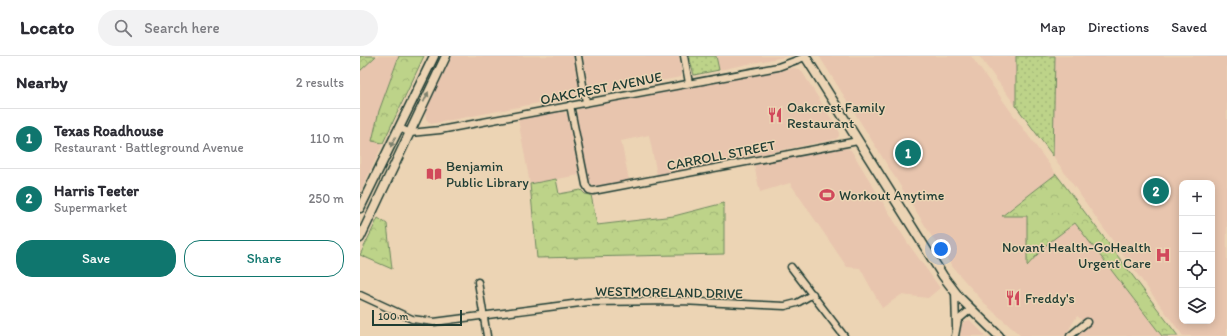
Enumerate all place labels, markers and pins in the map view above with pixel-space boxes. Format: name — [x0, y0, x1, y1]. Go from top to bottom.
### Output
place label: Oakcrest Family Restaurant — [787, 99, 886, 132]
restaurant icon: Oakcrest Family Restaurant — [766, 106, 784, 124]
pin: 1 — [895, 138, 921, 168]
place label: Benjamin Public Library — [446, 158, 529, 191]
library icon: Benjamin Public Library — [425, 165, 443, 183]
pin: 2 — [1143, 176, 1169, 206]
sports icon: Workout Anytime — [818, 186, 836, 204]
place label: Workout Anytime — [839, 187, 945, 204]
place label: Novant Health-GoHealth Urgent Care — [1002, 239, 1152, 272]
hospital icon: Novant Health-GoHealth Urgent Care — [1154, 246, 1172, 264]
restaurant icon: Freddy's — [1004, 289, 1022, 307]
place label: Freddy's — [1025, 290, 1075, 307]

